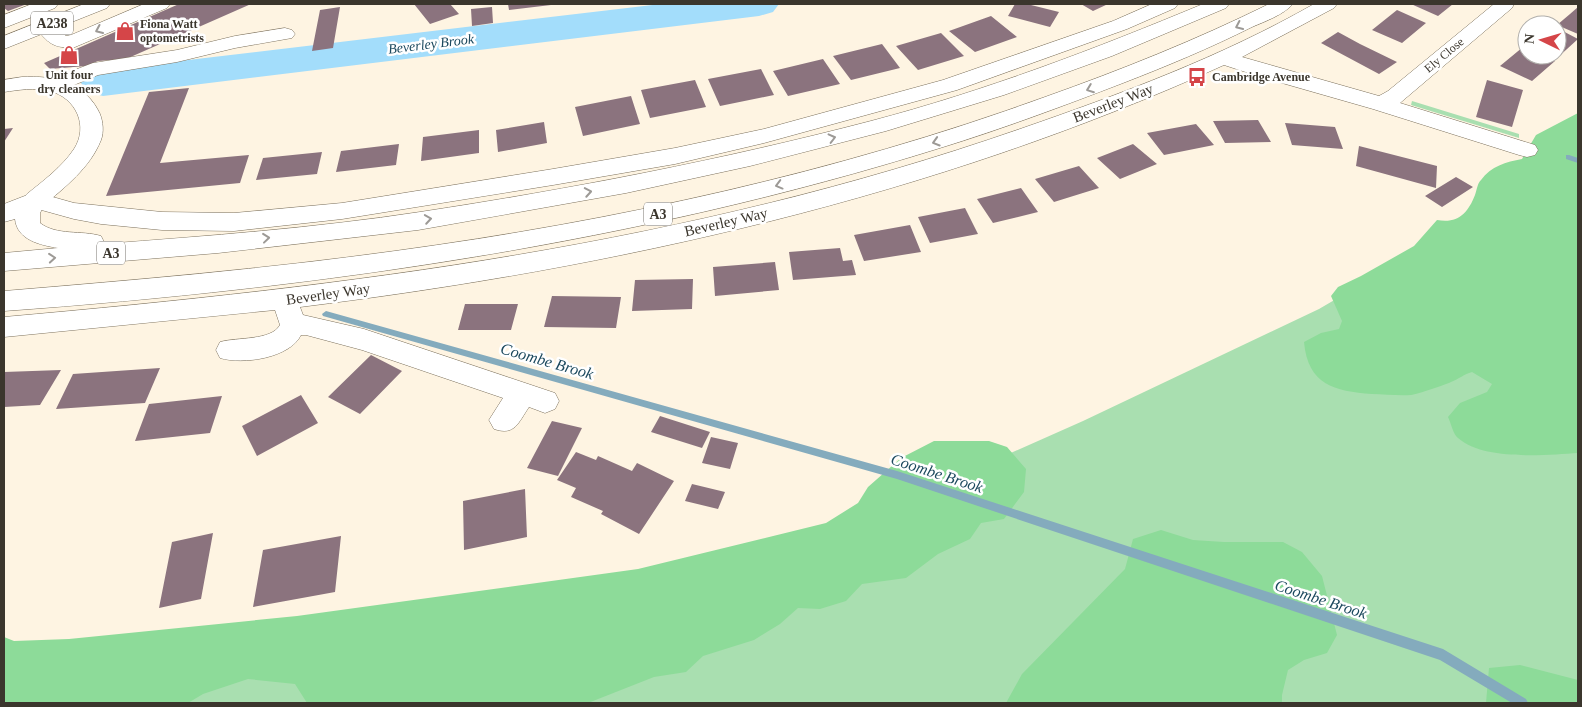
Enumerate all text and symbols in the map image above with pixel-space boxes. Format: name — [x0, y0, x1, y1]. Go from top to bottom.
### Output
road number: A238 — [31, 12, 73, 34]
north arrow — [1517, 15, 1567, 65]
place label: Fiona Watt optometrists — [140, 17, 204, 45]
one-way arrow — [1235, 19, 1244, 30]
shop icon: Fiona Watt optometrists — [114, 20, 136, 42]
one-way arrow — [95, 24, 104, 35]
water label: Beverley Brook — [387, 31, 475, 57]
text: N — [1522, 33, 1537, 45]
street label: Ely Close — [1421, 35, 1467, 75]
shop icon: Unit four dry cleaners — [58, 44, 80, 66]
bus stop icon: Cambridge Avenue — [1186, 66, 1208, 88]
place label: Unit four dry cleaners — [38, 68, 101, 96]
place label: Cambridge Avenue — [1212, 70, 1311, 84]
street label: Beverley Way — [1071, 80, 1156, 126]
one-way arrow — [1086, 83, 1094, 93]
one-way arrow — [828, 133, 836, 143]
one-way arrow — [932, 136, 941, 146]
one-way arrow — [775, 179, 784, 190]
one-way arrow — [584, 187, 592, 197]
road number: A3 — [644, 202, 672, 225]
street label: Beverley Way — [683, 205, 770, 239]
one-way arrow — [424, 215, 432, 225]
one-way arrow — [263, 233, 271, 244]
road number: A3 — [97, 242, 125, 264]
one-way arrow — [49, 253, 57, 264]
street label: Beverley Way — [285, 280, 372, 308]
water label: Coombe Brook — [499, 340, 596, 383]
water label: Coombe Brook — [889, 450, 986, 496]
water label: Coombe Brook — [1273, 576, 1370, 622]

